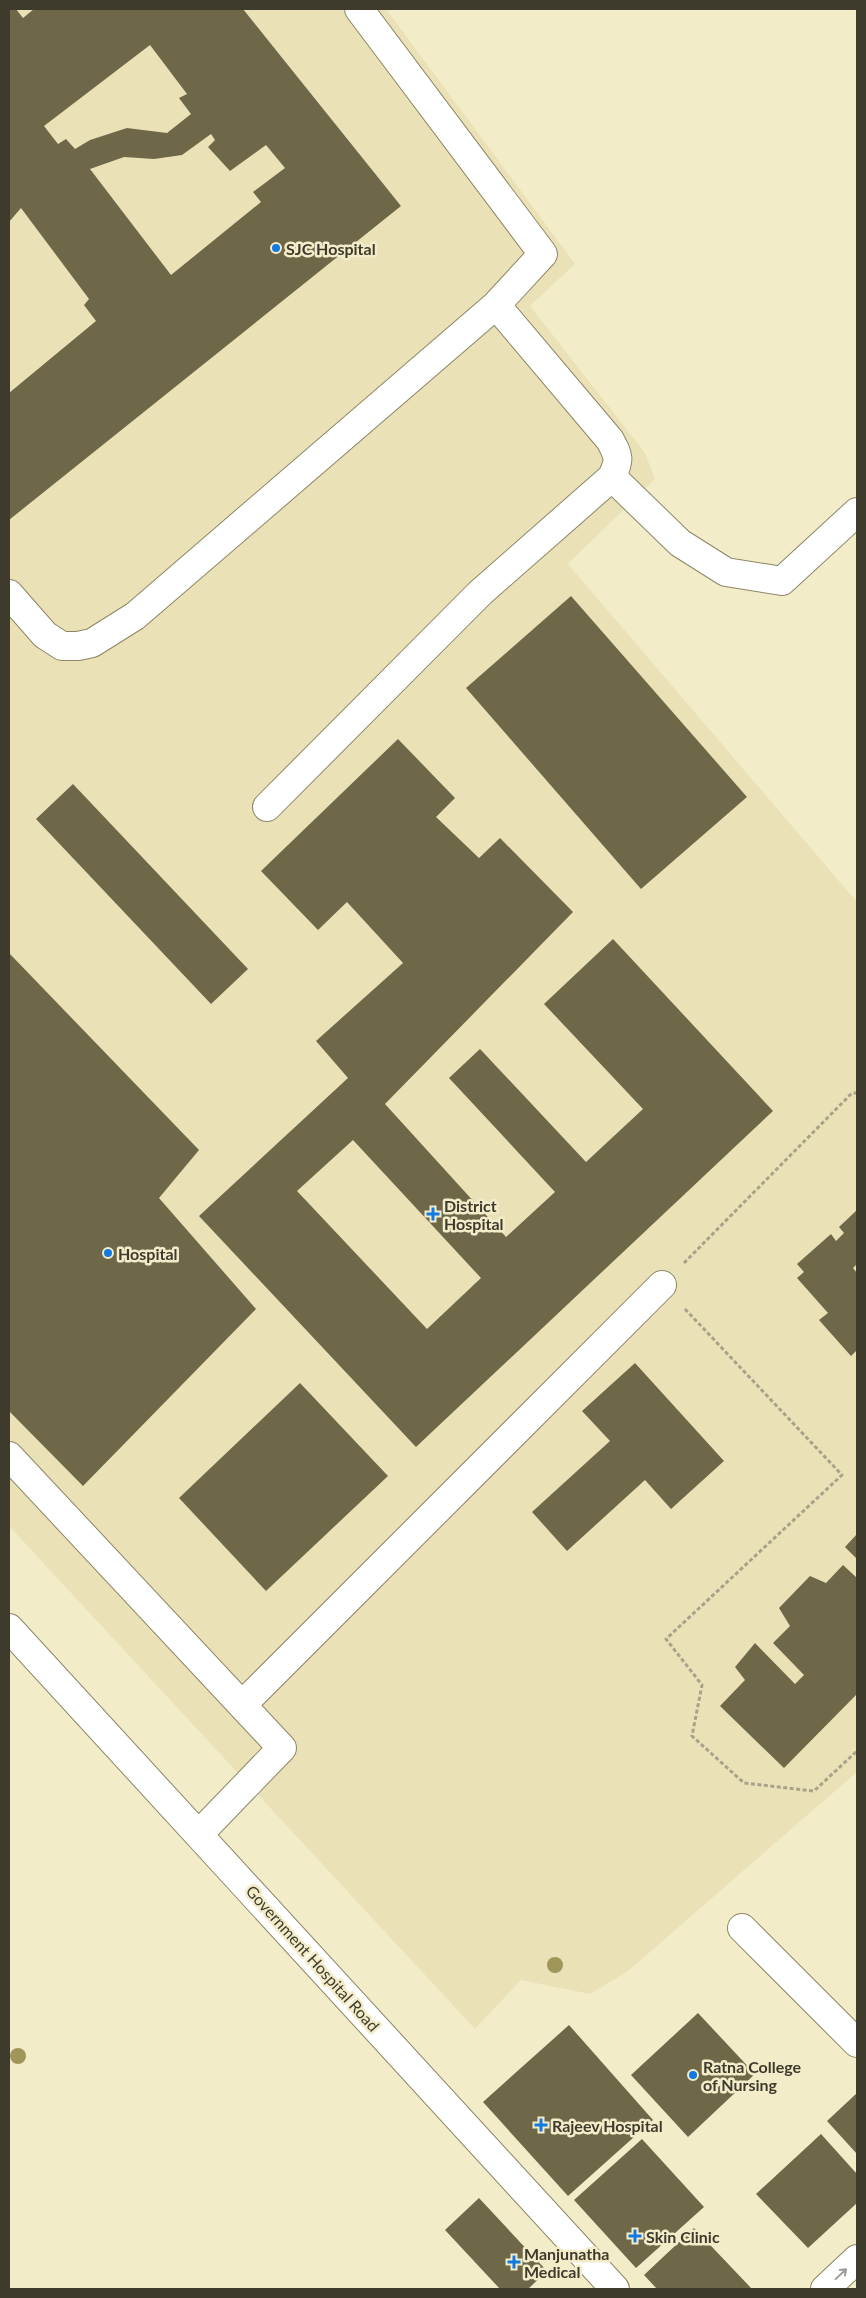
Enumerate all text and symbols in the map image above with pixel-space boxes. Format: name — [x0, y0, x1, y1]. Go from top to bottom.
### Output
place label: SJC Hospital — [286, 239, 376, 258]
marker: SJC Hospital — [270, 242, 282, 254]
place label: District Hospital — [444, 1196, 504, 1233]
marker: District Hospital — [426, 1207, 440, 1221]
place label: Hospital — [118, 1244, 178, 1263]
marker: Hospital — [102, 1247, 114, 1259]
street label: Government Hospital Road — [242, 1881, 384, 2035]
place label: Ratna College of Nursing — [703, 2057, 802, 2094]
marker: Ratna College of Nursing — [687, 2069, 699, 2081]
place label: Rajeev Hospital — [552, 2116, 663, 2135]
marker: Rajeev Hospital — [534, 2118, 548, 2132]
place label: Skin Clinic — [646, 2227, 720, 2246]
marker: Skin Clinic — [628, 2229, 642, 2243]
place label: Manjunatha Medical — [524, 2244, 609, 2281]
marker: Manjunatha Medical — [508, 2256, 520, 2268]
one-way arrow — [835, 2268, 847, 2280]

